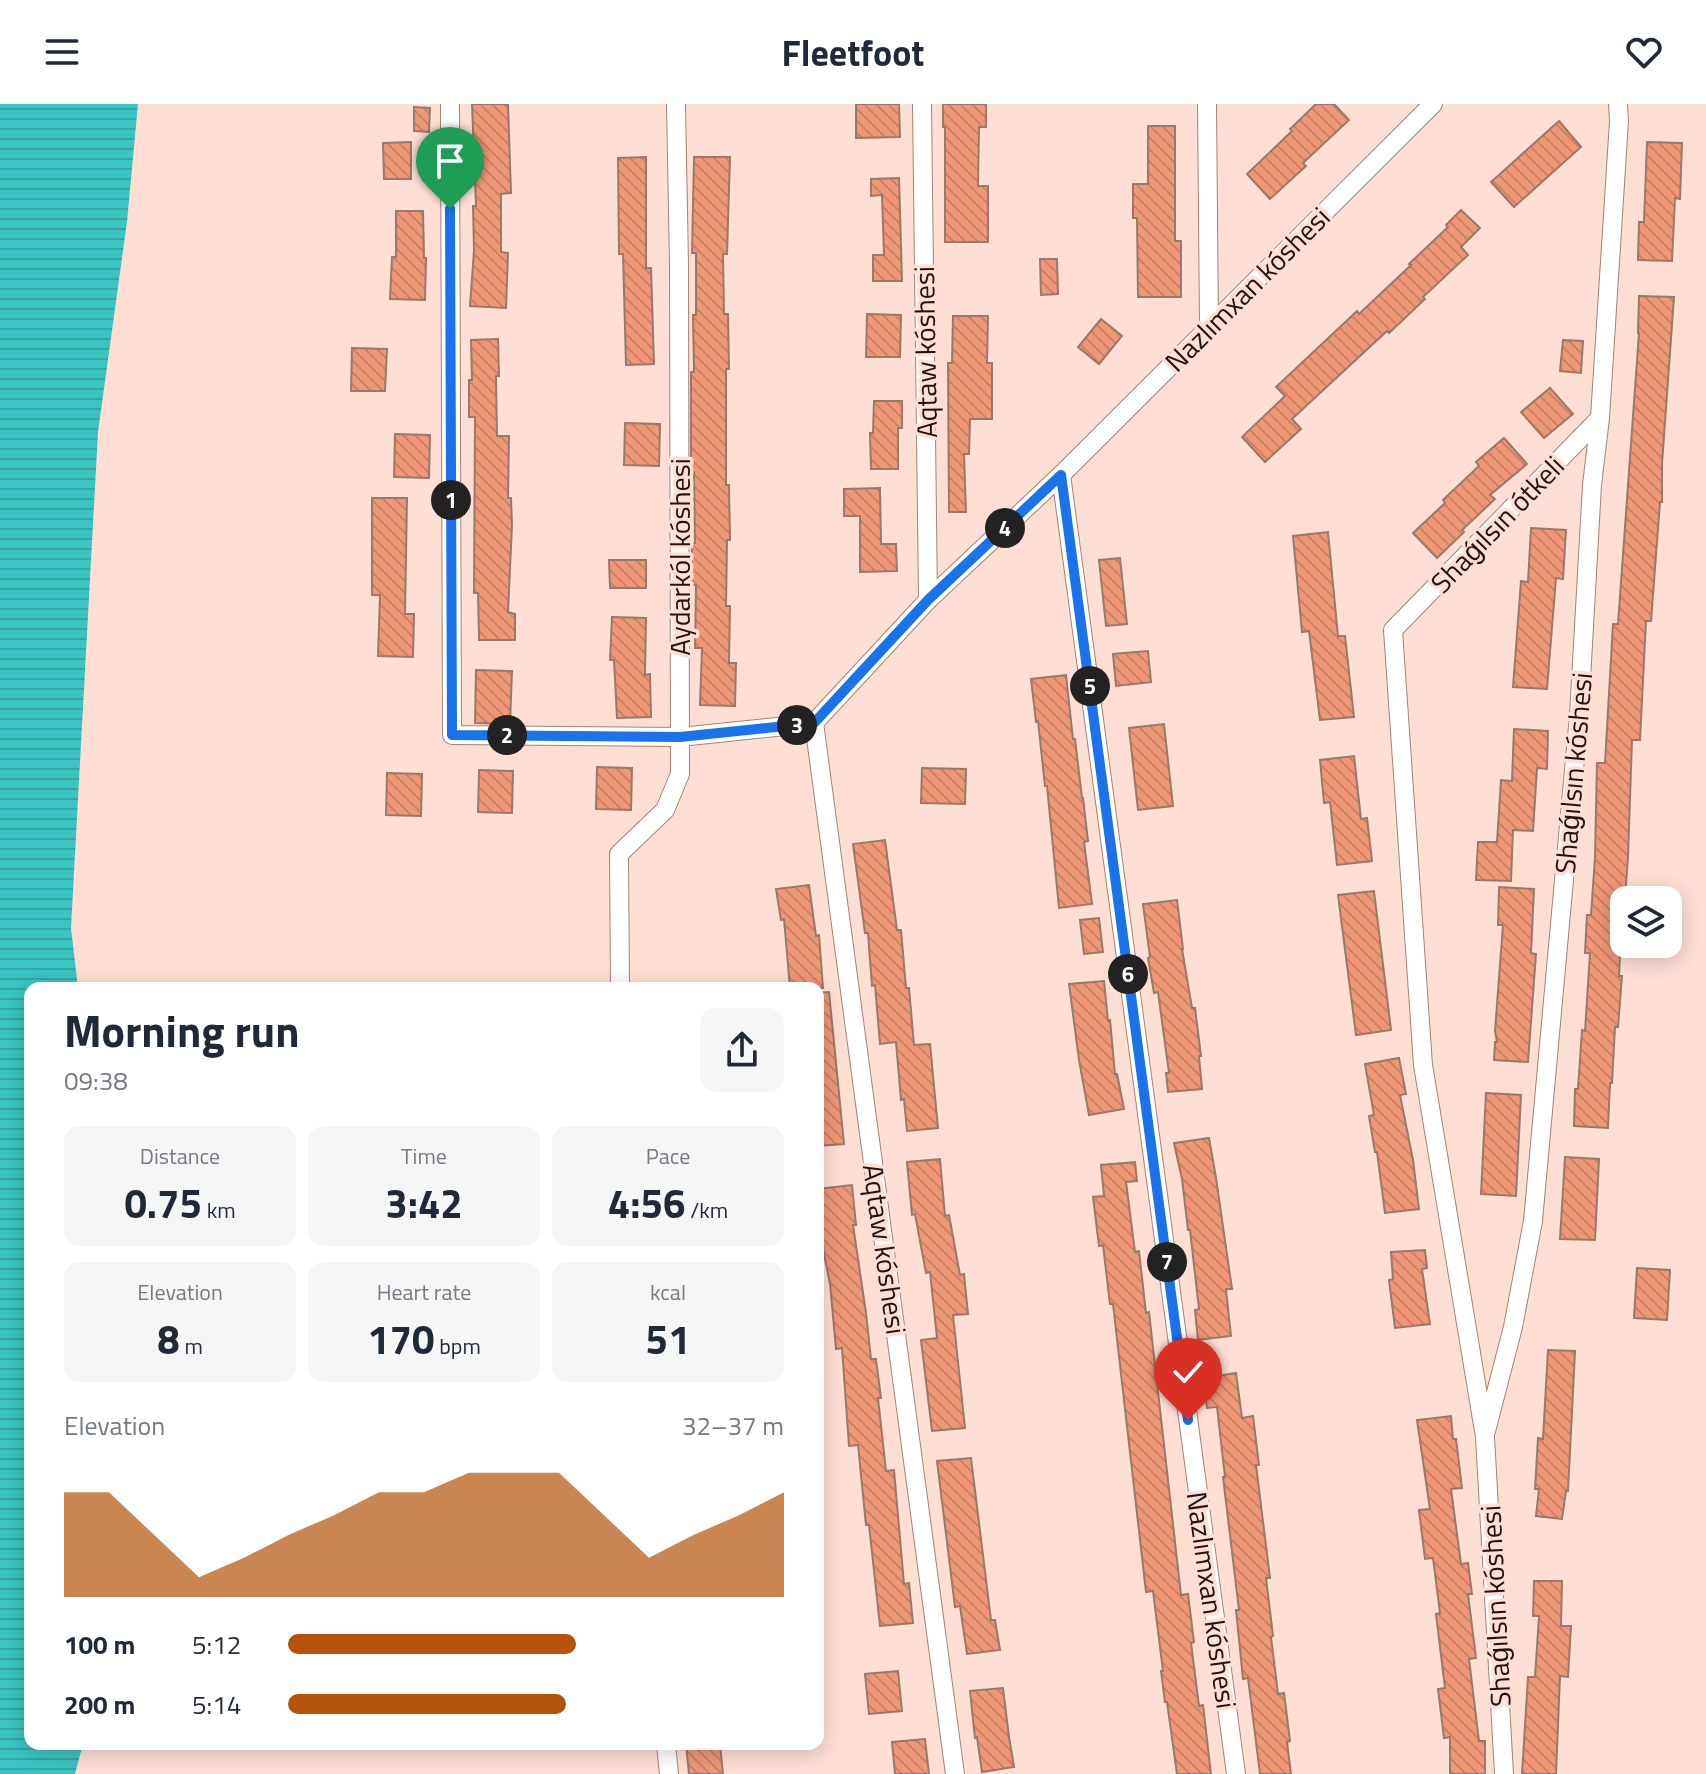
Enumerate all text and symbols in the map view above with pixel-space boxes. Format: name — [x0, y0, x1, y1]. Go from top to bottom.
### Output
text: Fleetfoot — [782, 25, 924, 80]
icon: menu — [40, 30, 84, 74]
icon: heart — [1622, 30, 1666, 74]
pin — [416, 127, 484, 209]
icon: arrive — [428, 139, 472, 183]
street label: Nazlımxan kóshesi — [1154, 196, 1340, 382]
street label: Aqtaw kóshesi — [902, 266, 948, 438]
street label: Shaǵılsın ótkeli — [1420, 445, 1574, 603]
street label: Aydarkól kóshesi — [658, 458, 701, 656]
pin: 1 — [431, 480, 471, 520]
text: 1 — [445, 483, 457, 517]
pin: 4 — [985, 508, 1025, 548]
text: 4 — [999, 511, 1011, 545]
pin: 5 — [1070, 666, 1110, 706]
text: 5 — [1084, 669, 1096, 703]
street label: Shaǵılsın kóshesi — [1543, 671, 1603, 875]
pin: 3 — [777, 705, 817, 745]
text: 3 — [791, 708, 803, 742]
pin: 2 — [487, 715, 527, 755]
text: 2 — [501, 718, 513, 752]
map controls — [1610, 886, 1682, 958]
button: layers — [1610, 886, 1682, 958]
pin: 6 — [1108, 954, 1148, 994]
text: 6 — [1122, 957, 1134, 991]
text: Morning run — [64, 997, 300, 1064]
button: share — [700, 1008, 784, 1092]
text: 09:38 — [64, 1061, 128, 1100]
text: Distance — [140, 1139, 220, 1173]
text: Time — [401, 1139, 447, 1173]
text: Pace — [646, 1139, 690, 1173]
street label: Aqtaw kóshesi — [852, 1161, 918, 1337]
text: 0.75 — [124, 1173, 202, 1234]
text: 3:42 — [385, 1173, 463, 1234]
text: 4:56 — [608, 1173, 685, 1234]
text: km — [202, 1193, 236, 1227]
text: /km — [685, 1193, 728, 1227]
pin: 7 — [1147, 1242, 1187, 1282]
text: 7 — [1161, 1245, 1173, 1279]
text: Elevation — [137, 1275, 223, 1309]
text: Heart rate — [377, 1275, 471, 1309]
text: kcal — [650, 1275, 686, 1309]
text: 8 — [157, 1309, 180, 1370]
text: 170 — [367, 1309, 434, 1370]
text: 51 — [646, 1309, 690, 1370]
text: m — [180, 1329, 203, 1363]
text: bpm — [434, 1329, 481, 1363]
pin — [1154, 1338, 1222, 1420]
icon: check — [1166, 1350, 1210, 1394]
text: Elevation — [64, 1406, 165, 1445]
text: 32–37 m — [682, 1406, 784, 1445]
street label: Nazlımxan kóshesi — [1175, 1489, 1249, 1711]
street label: Shaǵılsın kóshesi — [1468, 1504, 1522, 1708]
text: 100 m — [64, 1625, 135, 1664]
text: 5:12 — [192, 1625, 241, 1664]
text: 200 m — [64, 1685, 135, 1724]
text: 5:14 — [192, 1685, 241, 1724]

